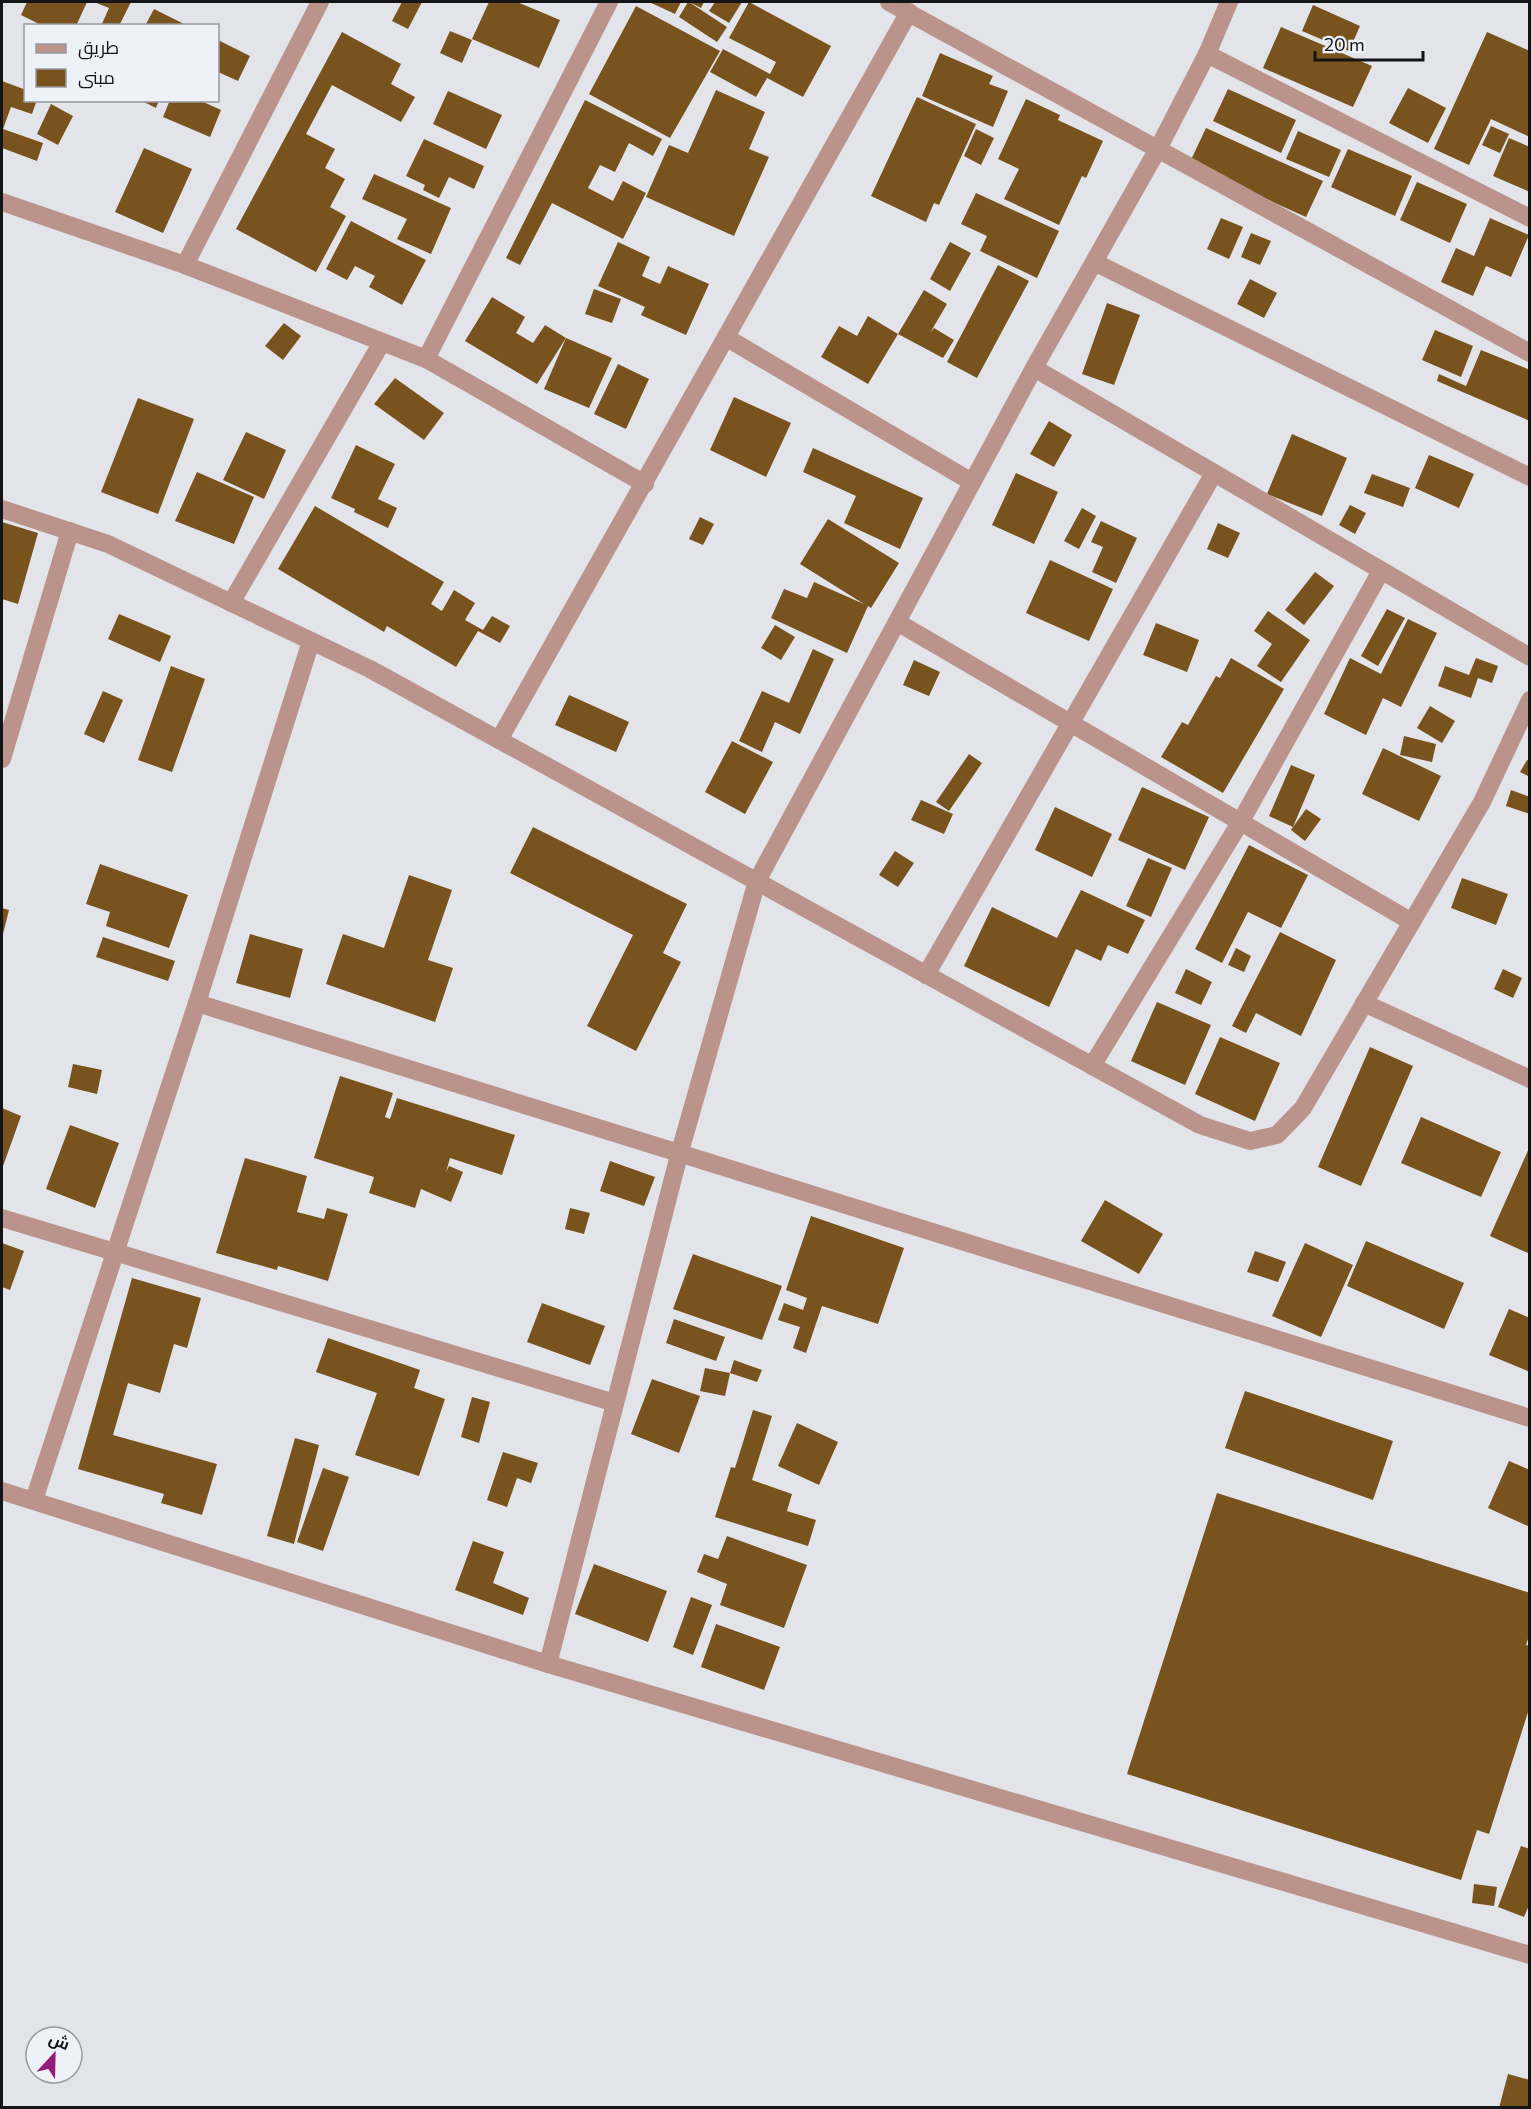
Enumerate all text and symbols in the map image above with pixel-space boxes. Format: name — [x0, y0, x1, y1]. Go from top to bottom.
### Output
legend — [24, 24, 219, 102]
scale bar — [1315, 24, 1423, 62]
text: 20 m — [1324, 33, 1365, 55]
text: طريق — [78, 36, 119, 60]
text: مبنى — [78, 66, 115, 89]
north arrow — [24, 2025, 84, 2085]
text: ش — [46, 2028, 73, 2054]

